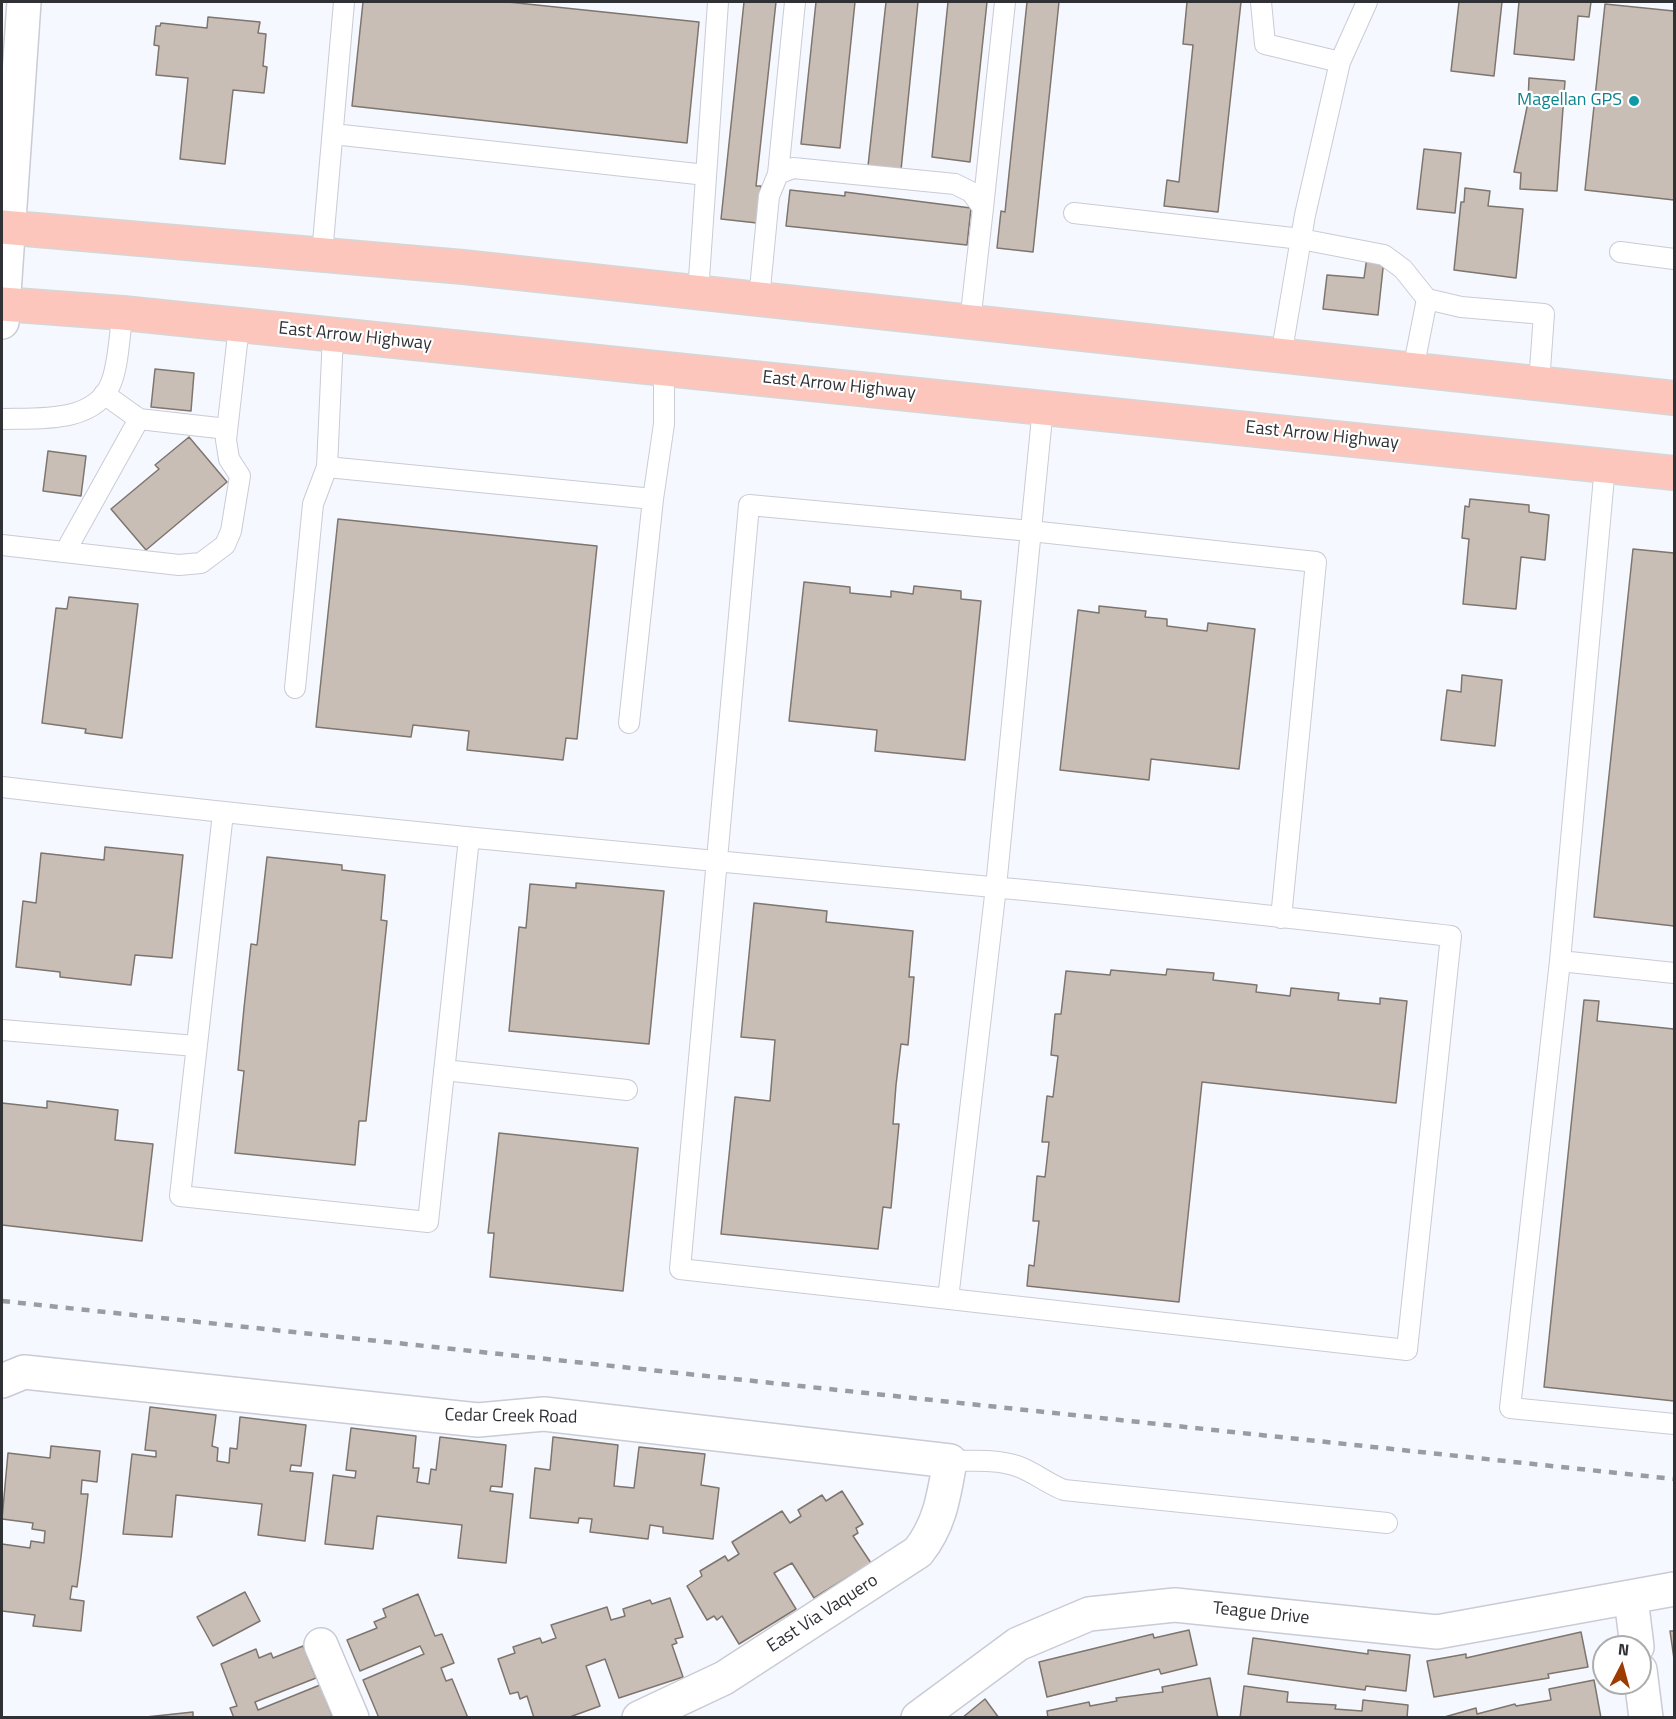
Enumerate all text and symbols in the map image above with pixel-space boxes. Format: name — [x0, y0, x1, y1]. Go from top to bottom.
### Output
place label: Magellan GPS — [1517, 90, 1622, 112]
marker: Magellan GPS — [1627, 94, 1641, 108]
street label: East Arrow Highway — [277, 318, 433, 356]
street label: East Arrow Highway — [761, 367, 917, 405]
street label: East Arrow Highway — [1244, 417, 1400, 455]
street label: Cedar Creek Road — [444, 1405, 578, 1429]
street label: East Via Vaquero — [764, 1570, 882, 1658]
street label: Teague Drive — [1212, 1598, 1310, 1630]
north arrow — [1592, 1635, 1652, 1695]
text: N — [1617, 1637, 1630, 1662]

